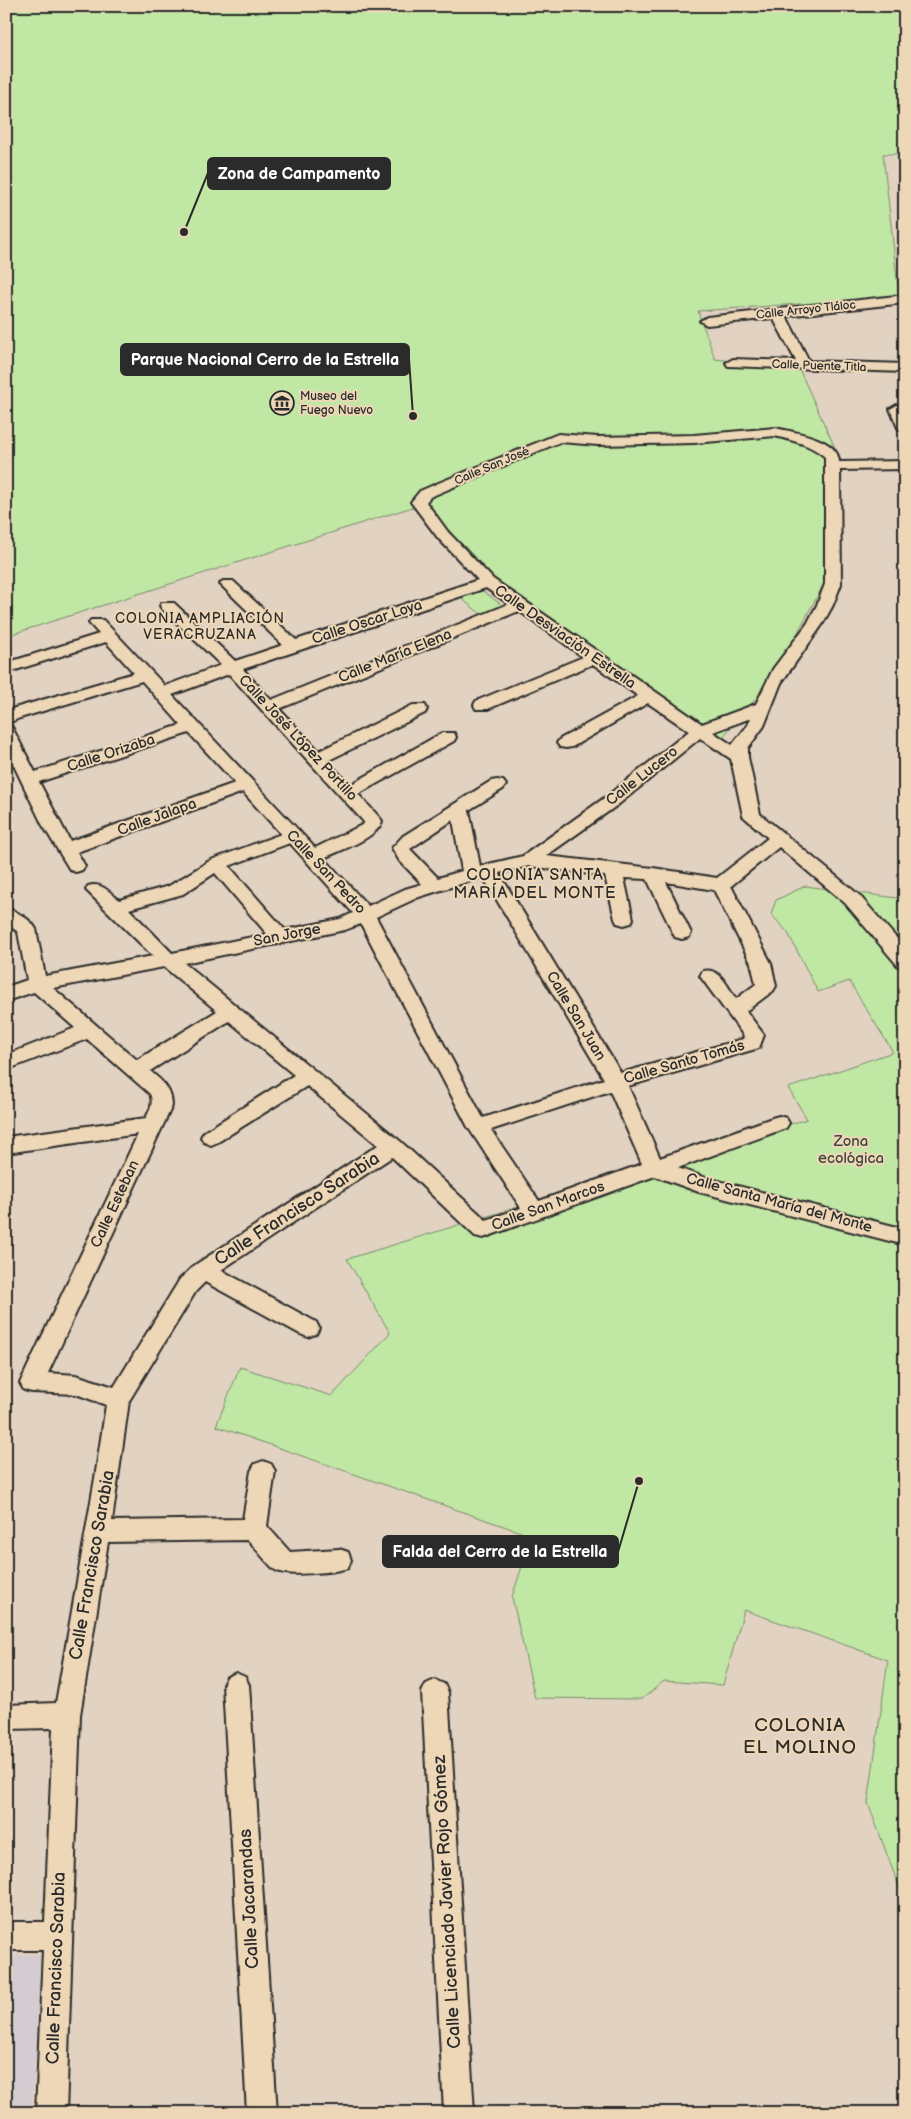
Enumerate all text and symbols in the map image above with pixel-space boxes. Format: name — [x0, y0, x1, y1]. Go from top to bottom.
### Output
callout: Zona de Campamento — [208, 158, 390, 189]
text: Zona de Campamento — [218, 165, 380, 184]
street label: Calle Arroyo Tláloc — [755, 297, 857, 323]
callout: Parque Nacional Cerro de la Estrella — [121, 344, 409, 375]
text: Parque Nacional Cerro de la Estrella — [131, 351, 399, 370]
street label: Calle Puente Titla — [771, 357, 867, 375]
place label: Museo del Fuego Nuevo — [300, 389, 373, 418]
museum icon: Museo del Fuego Nuevo — [269, 390, 295, 416]
street label: Calle San José — [452, 443, 532, 489]
street label: Calle Desviación Estrella — [491, 581, 639, 693]
street label: Calle Oscar Loya — [309, 595, 425, 649]
district label: COLONIA AMPLIACIÓN VERACRUZANA — [115, 609, 285, 643]
street label: Calle María Elena — [336, 625, 454, 687]
street label: Calle José López Portillo — [234, 671, 362, 805]
street label: Calle Orizaba — [65, 730, 157, 776]
street label: Calle Lucero — [602, 742, 682, 810]
street label: Calle Jalapa — [115, 794, 199, 840]
street label: Calle San Pedro — [282, 826, 370, 918]
district label: COLONIA SANTA MARÍA DEL MONTE — [454, 866, 616, 903]
street label: San Jorge — [252, 919, 322, 951]
street label: Calle San Juan — [542, 968, 610, 1064]
street label: Calle Santo Tomás — [621, 1035, 747, 1088]
park label: Zona ecológica — [818, 1132, 884, 1168]
street label: Calle Francisco Sarabia — [211, 1148, 383, 1270]
street label: Calle Esteban — [86, 1157, 144, 1251]
street label: Calle Santa María del Monte — [684, 1169, 874, 1237]
street label: Calle San Marcos — [489, 1177, 608, 1235]
street label: Calle Francisco Sarabia — [65, 1468, 119, 1662]
callout: Falda del Cerro de la Estrella — [383, 1536, 618, 1567]
text: Falda del Cerro de la Estrella — [393, 1543, 607, 1562]
district label: COLONIA EL MOLINO — [743, 1714, 857, 1759]
street label: Calle Licenciado Javier Rojo Gómez — [429, 1754, 465, 2049]
street label: Calle Jacarandas — [235, 1828, 263, 1970]
street label: Calle Francisco Sarabia — [42, 1871, 70, 2065]

